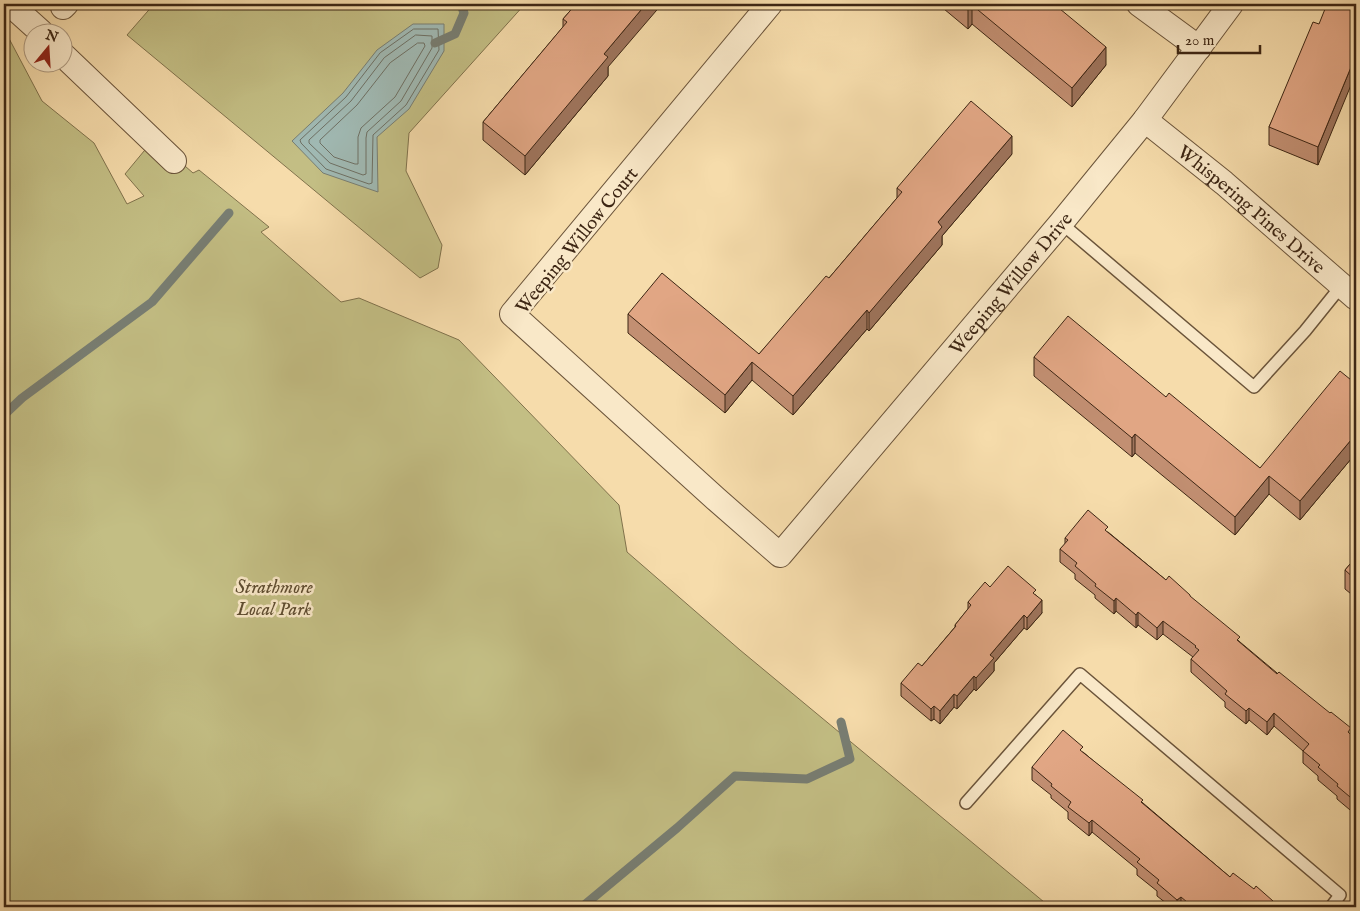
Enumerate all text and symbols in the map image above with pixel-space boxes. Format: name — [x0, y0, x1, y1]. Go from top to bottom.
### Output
north arrow — [22, 22, 72, 72]
scale bar — [1178, 22, 1260, 54]
text: N — [42, 26, 60, 47]
text: 20 m — [1185, 31, 1215, 50]
street label: Whispering Pines Drive — [1172, 141, 1330, 280]
street label: Weeping Willow Court — [511, 163, 644, 319]
street label: Weeping Willow Drive — [945, 208, 1079, 360]
park label: Strathmore Local Park — [235, 576, 313, 622]

